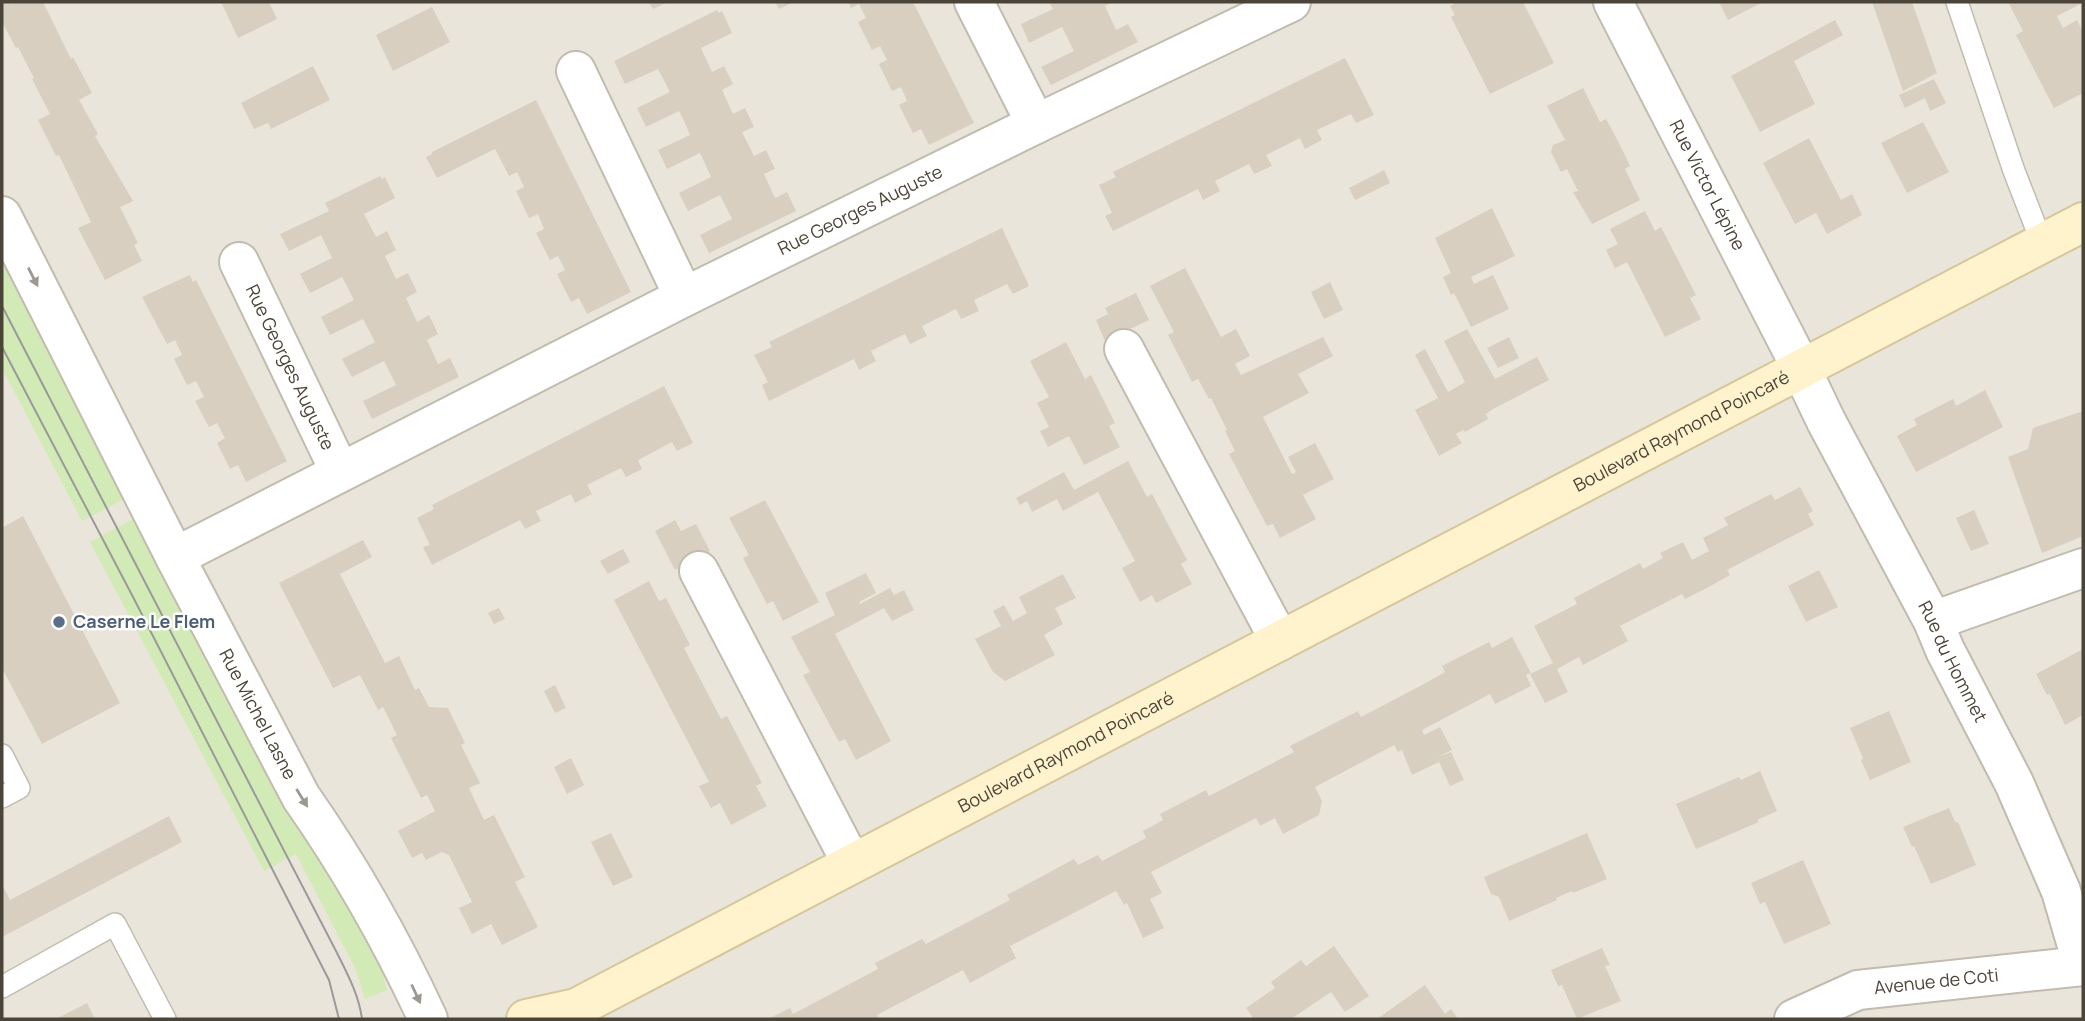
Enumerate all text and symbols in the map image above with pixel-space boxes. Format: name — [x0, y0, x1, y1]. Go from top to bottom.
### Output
street label: Rue Victor Lépine — [1664, 115, 1752, 254]
street label: Rue Georges Auguste — [773, 159, 946, 260]
one-way arrow — [27, 267, 38, 287]
street label: Rue Georges Auguste — [241, 280, 341, 454]
street label: Boulevard Raymond Poincaré — [1569, 364, 1793, 497]
street label: Rue du Hommet — [1913, 596, 1993, 726]
place label: Caserne Le Flem — [73, 609, 215, 633]
marker: Caserne Le Flem — [51, 614, 67, 630]
street label: Rue Michel Lasne — [214, 644, 303, 783]
street label: Boulevard Raymond Poincaré — [954, 685, 1178, 818]
one-way arrow — [296, 788, 308, 807]
street label: Avenue de Coti — [1873, 962, 2000, 999]
one-way arrow — [410, 984, 422, 1004]

